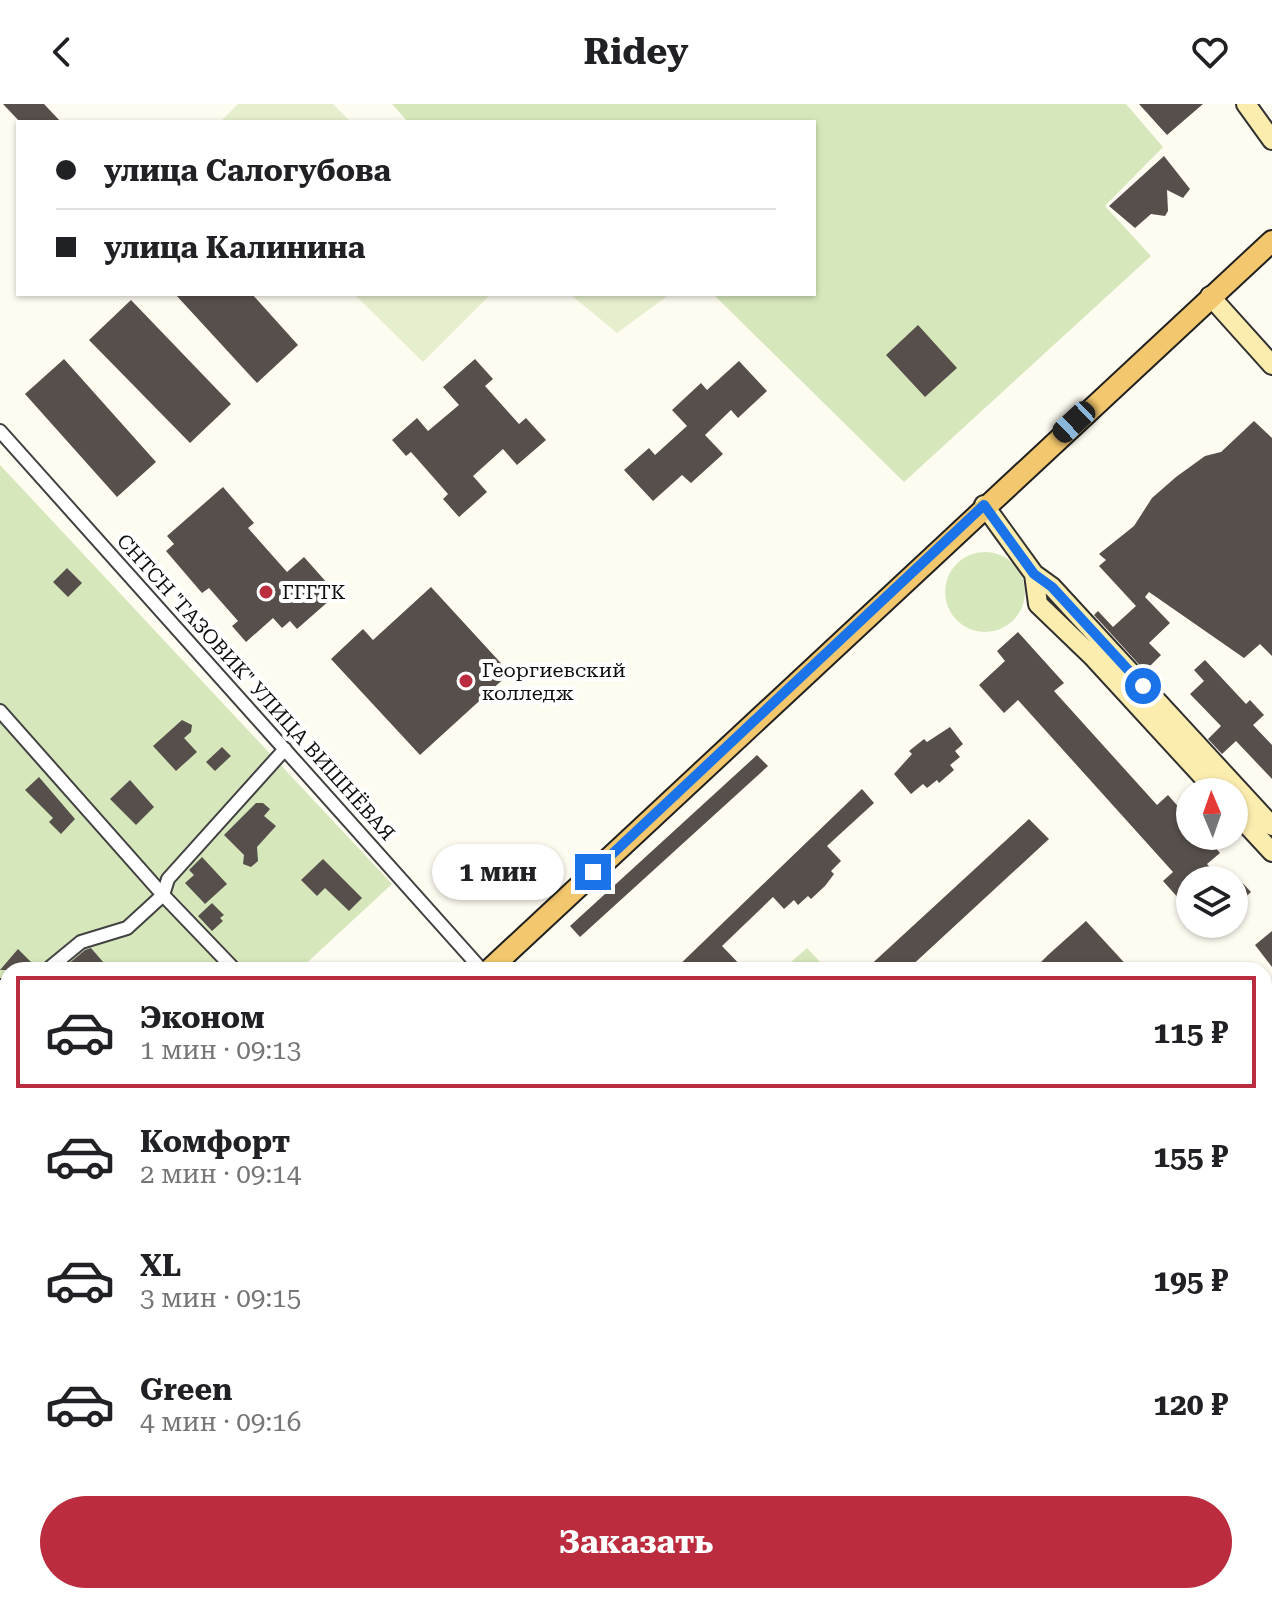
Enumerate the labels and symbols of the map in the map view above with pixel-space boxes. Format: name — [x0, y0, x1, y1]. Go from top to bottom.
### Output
car — [1048, 397, 1100, 447]
street label: СНТСН "ГАЗОВИК" УЛИЦА ВИШНЁВАЯ — [112, 529, 400, 845]
place label: ГГГТК — [282, 580, 346, 604]
marker: ГГГТК — [257, 583, 275, 601]
place label: Георгиевский колледж — [482, 658, 626, 705]
route start — [1125, 668, 1161, 704]
marker: Георгиевский колледж — [457, 672, 475, 690]
north arrow — [1176, 778, 1248, 850]
callout: 1 мин — [433, 844, 565, 900]
route end — [575, 854, 611, 890]

